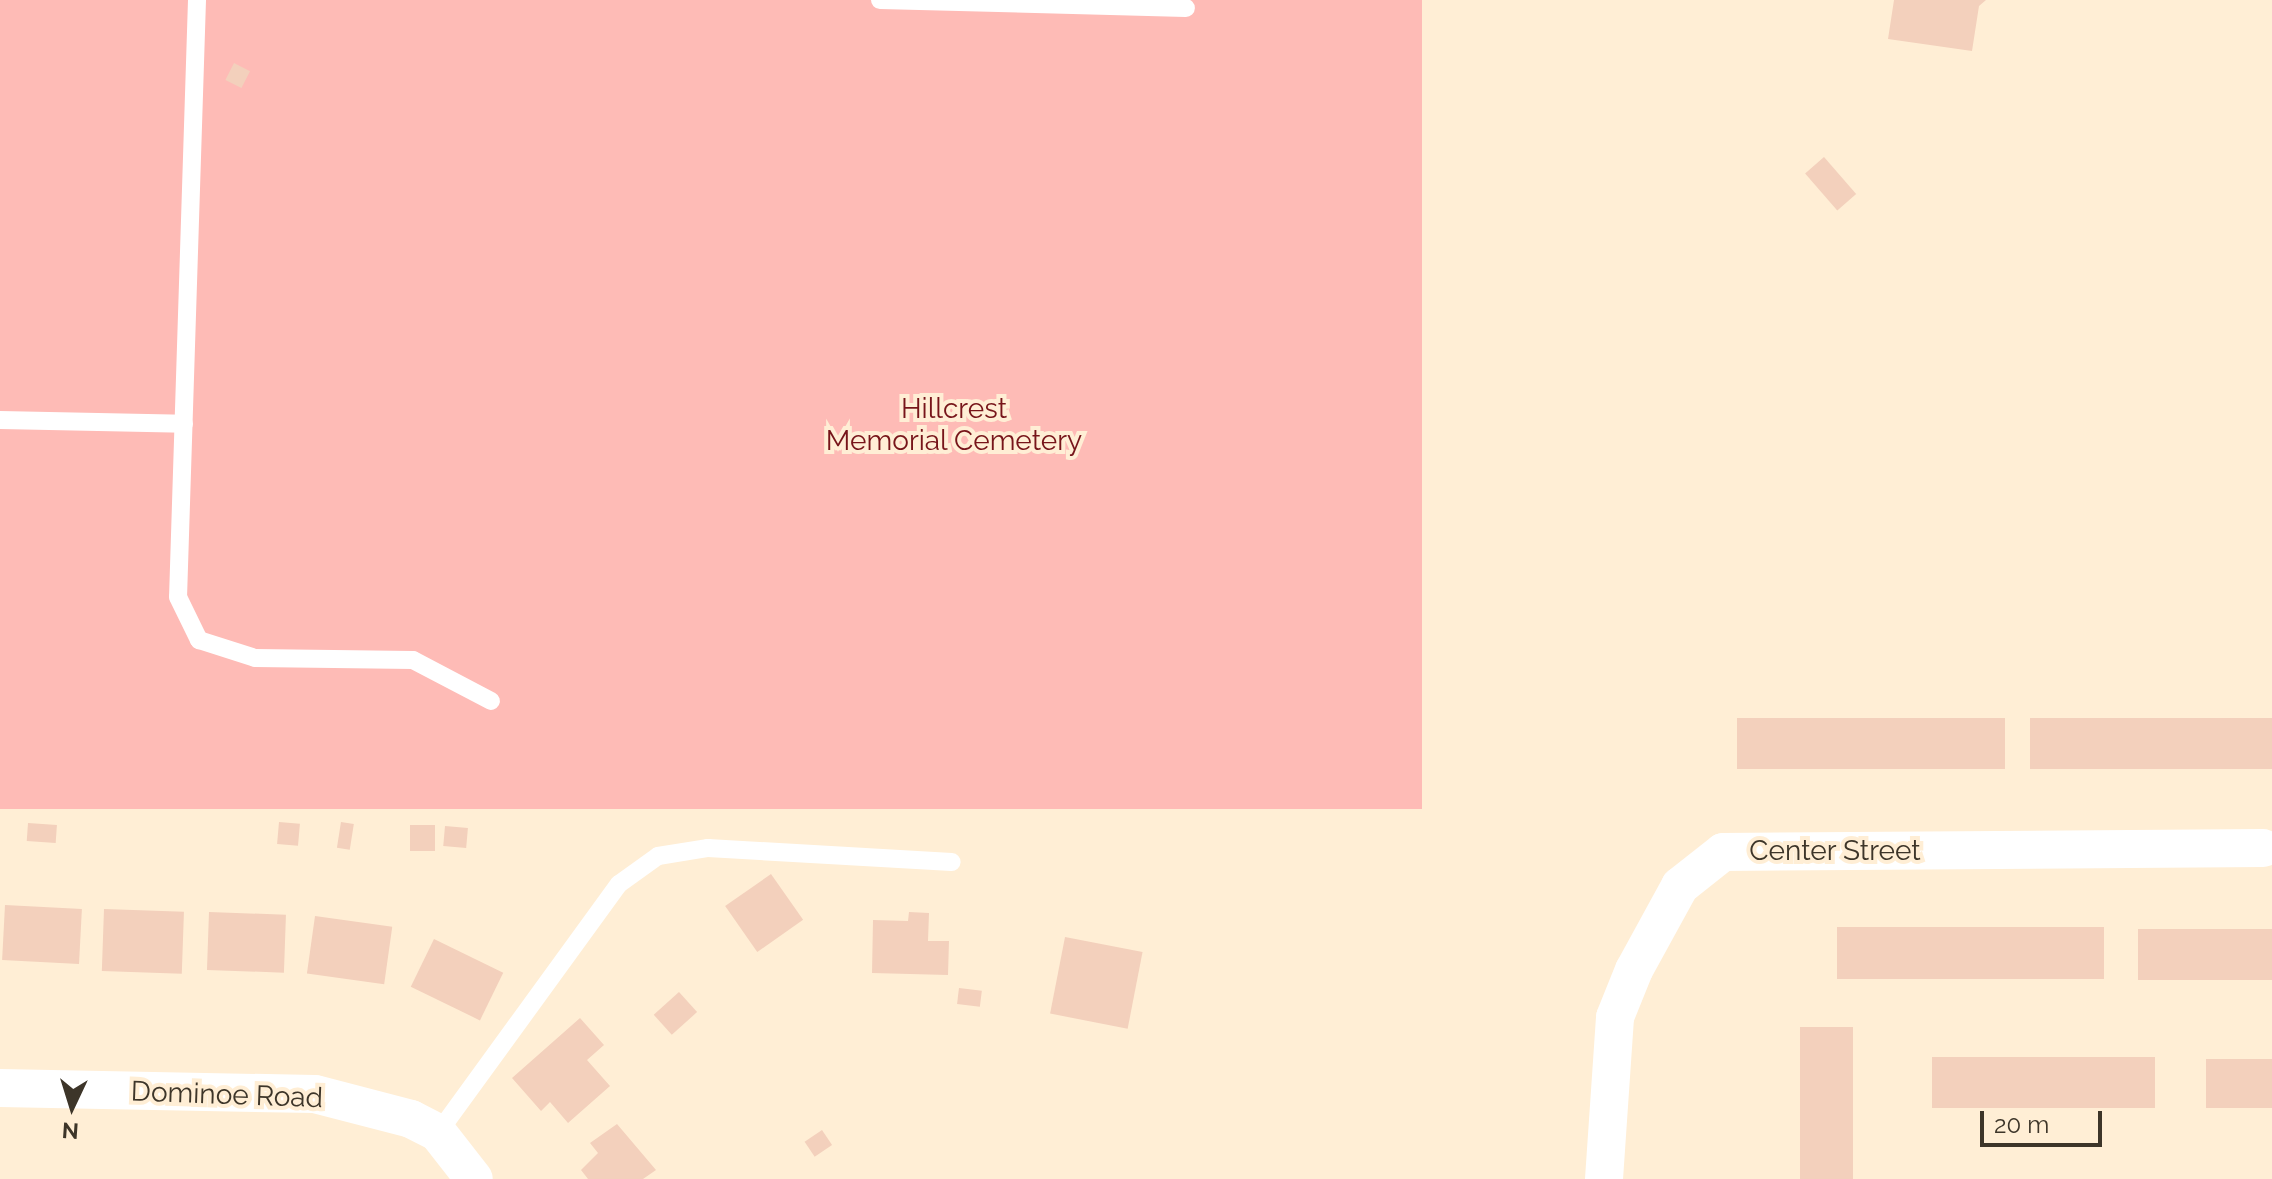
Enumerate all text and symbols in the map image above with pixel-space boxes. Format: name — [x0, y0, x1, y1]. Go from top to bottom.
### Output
park label: Hillcrest Memorial Cemetery — [825, 392, 1083, 458]
street label: Center Street — [1749, 834, 1921, 868]
north arrow — [32, 1067, 112, 1147]
street label: Dominoe Road — [130, 1075, 324, 1115]
scale bar — [1984, 1095, 2106, 1145]
text: 20 m — [1994, 1110, 2049, 1139]
text: N — [61, 1117, 80, 1144]

